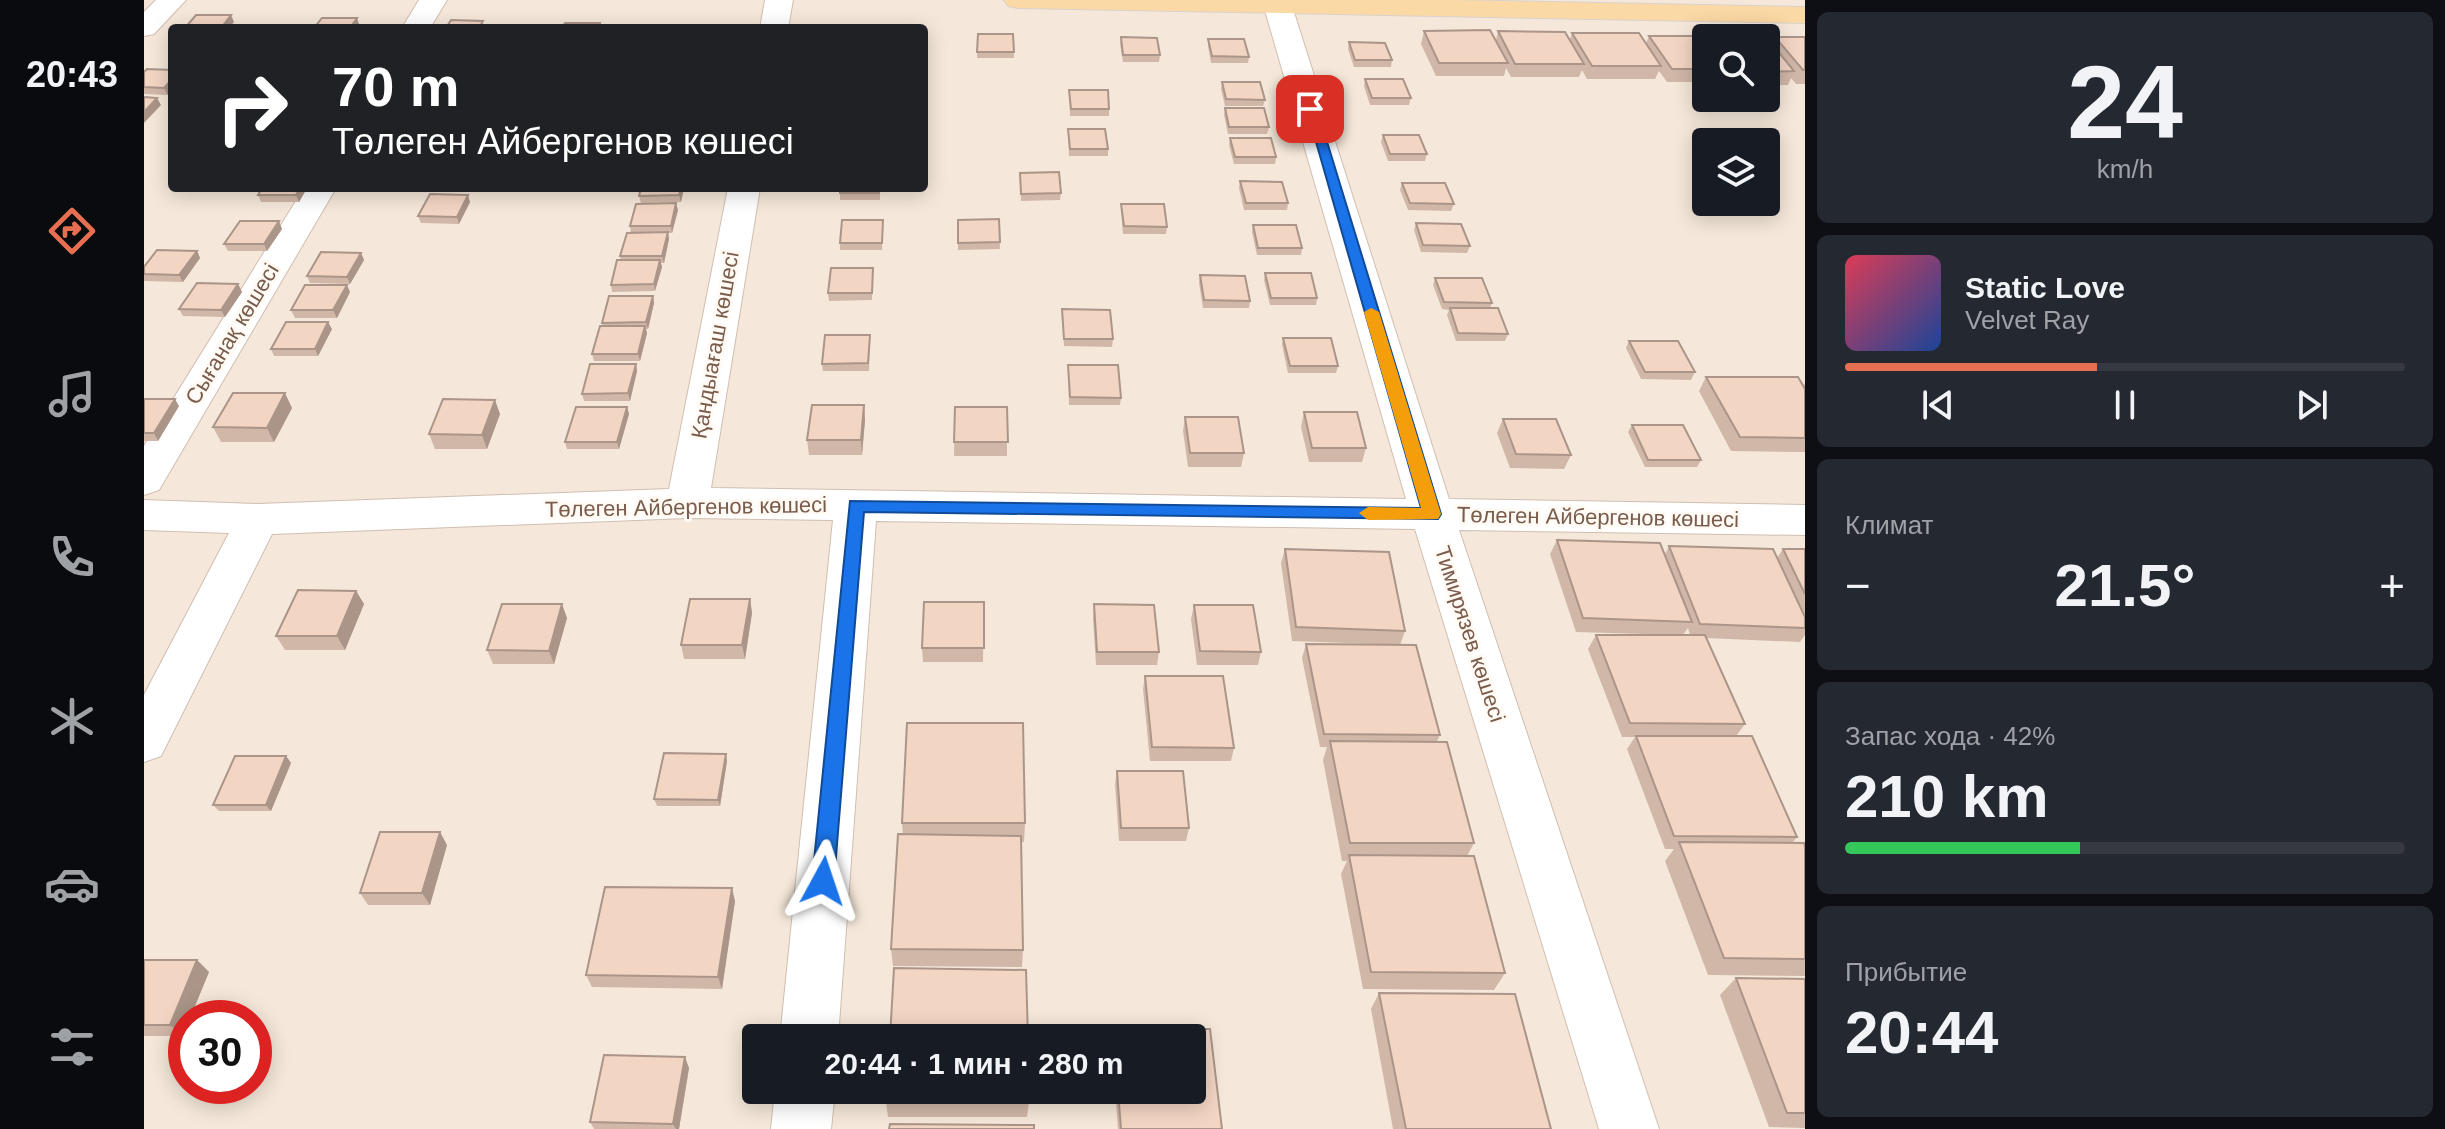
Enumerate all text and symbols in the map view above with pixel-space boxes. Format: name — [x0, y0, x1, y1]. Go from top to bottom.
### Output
map controls — [1692, 24, 1780, 216]
button: search — [1692, 24, 1780, 112]
text: 24 — [2067, 44, 2183, 160]
text: 20:43 — [26, 54, 118, 95]
text: 70 m — [332, 55, 460, 118]
icon: right — [200, 56, 304, 160]
pin — [1276, 75, 1344, 143]
icon: arrive — [1288, 87, 1332, 131]
text: Төлеген Айбергенов көшесі — [332, 121, 794, 162]
button: layers — [1692, 128, 1780, 216]
text: km/h — [2097, 154, 2153, 184]
icon: directions — [44, 203, 100, 259]
street label: Қандыағаш көшесі — [686, 249, 744, 441]
street label: Сығанақ көшесі — [180, 259, 284, 409]
text: Static Love — [1965, 271, 2125, 304]
text: Velvet Ray — [1965, 305, 2089, 335]
icon: music — [44, 366, 100, 422]
icon: previous — [1916, 383, 1960, 427]
icon: pause — [2103, 383, 2147, 427]
icon: next — [2290, 383, 2334, 427]
street label: Төлеген Айбергенов көшесі — [545, 492, 827, 522]
street label: Төлеген Айбергенов көшесі — [1457, 502, 1739, 532]
text: Климат — [1845, 510, 1934, 540]
icon: phone — [44, 529, 100, 585]
street label: Тимирязев көшесі — [1430, 543, 1510, 725]
text: 21.5° — [2055, 552, 2195, 619]
text: − — [1845, 561, 1871, 610]
text: + — [2379, 561, 2405, 610]
icon: climate — [44, 693, 100, 749]
text: Запас хода · 42% — [1845, 721, 2055, 751]
text: 210 km — [1845, 763, 2049, 830]
position arrow — [781, 839, 865, 923]
icon: car — [44, 856, 100, 912]
text: Прибытие — [1845, 957, 1967, 987]
text: 20:44 — [1845, 999, 1998, 1066]
speed limit sign: 30 — [168, 1000, 272, 1104]
icon: filters — [44, 1019, 100, 1075]
text: 20:44 · 1 мин · 280 m — [825, 1047, 1123, 1080]

